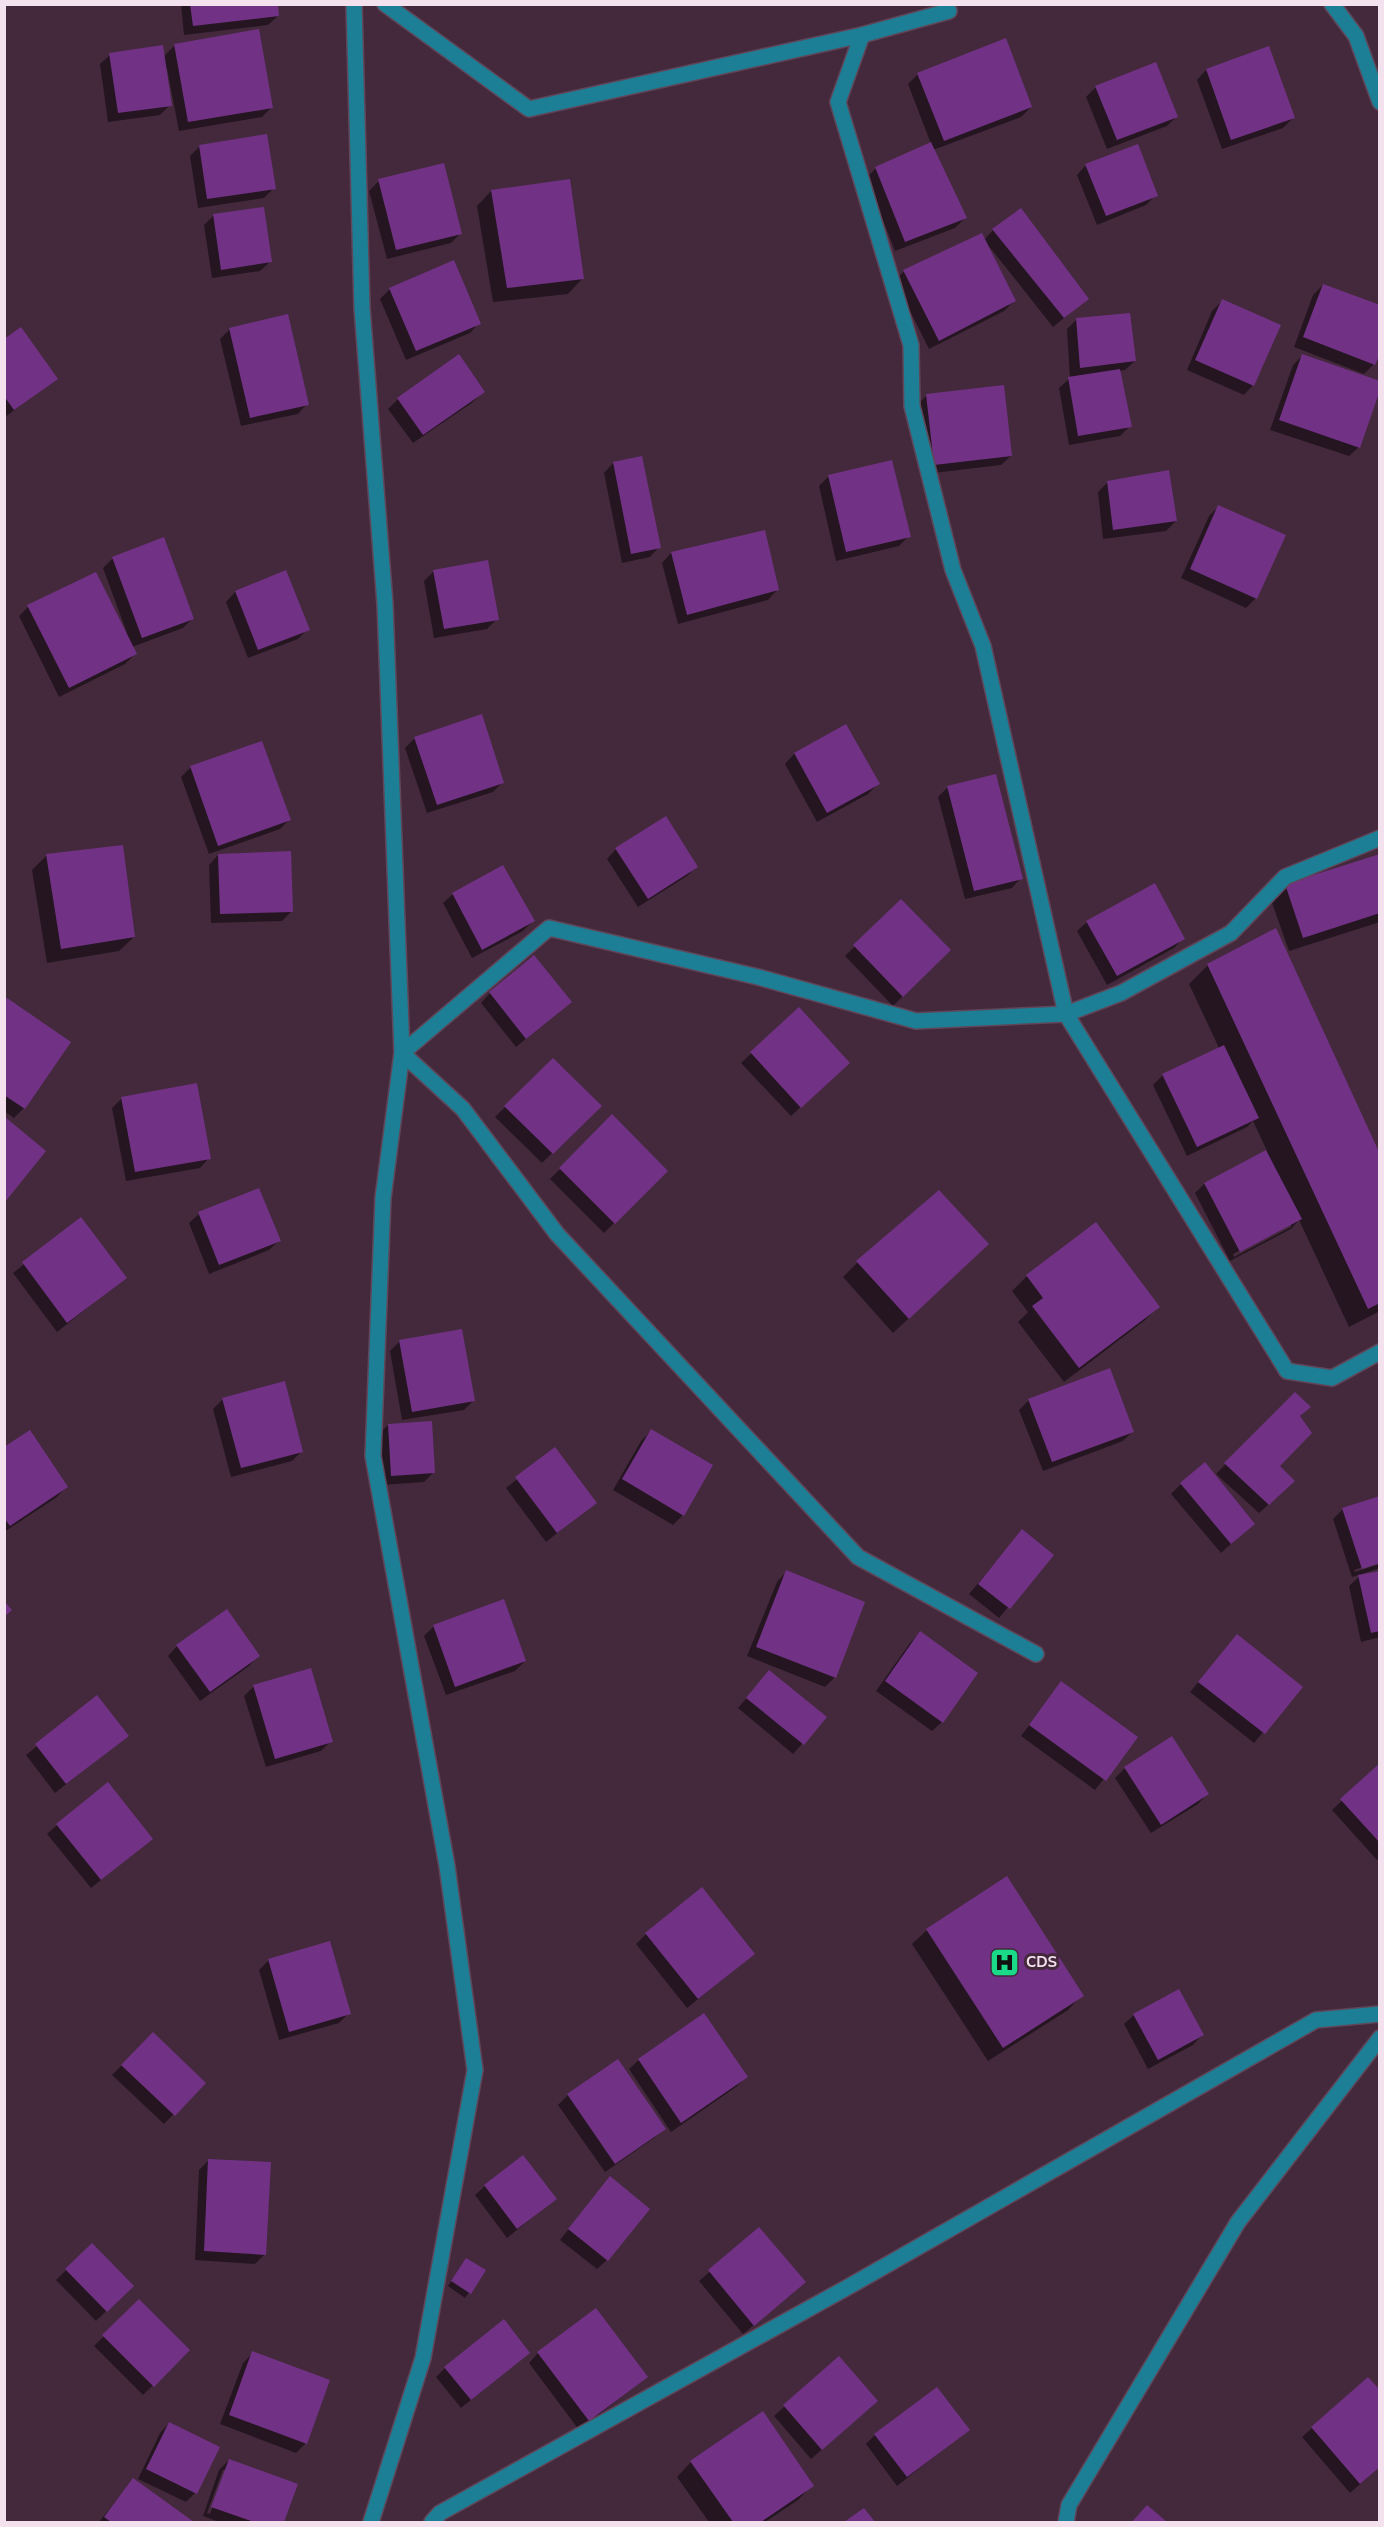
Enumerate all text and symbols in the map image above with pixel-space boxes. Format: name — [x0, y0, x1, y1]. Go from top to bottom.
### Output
hospital icon: CDS — [989, 1946, 1021, 1978]
place label: CDS — [1026, 1952, 1057, 1972]

